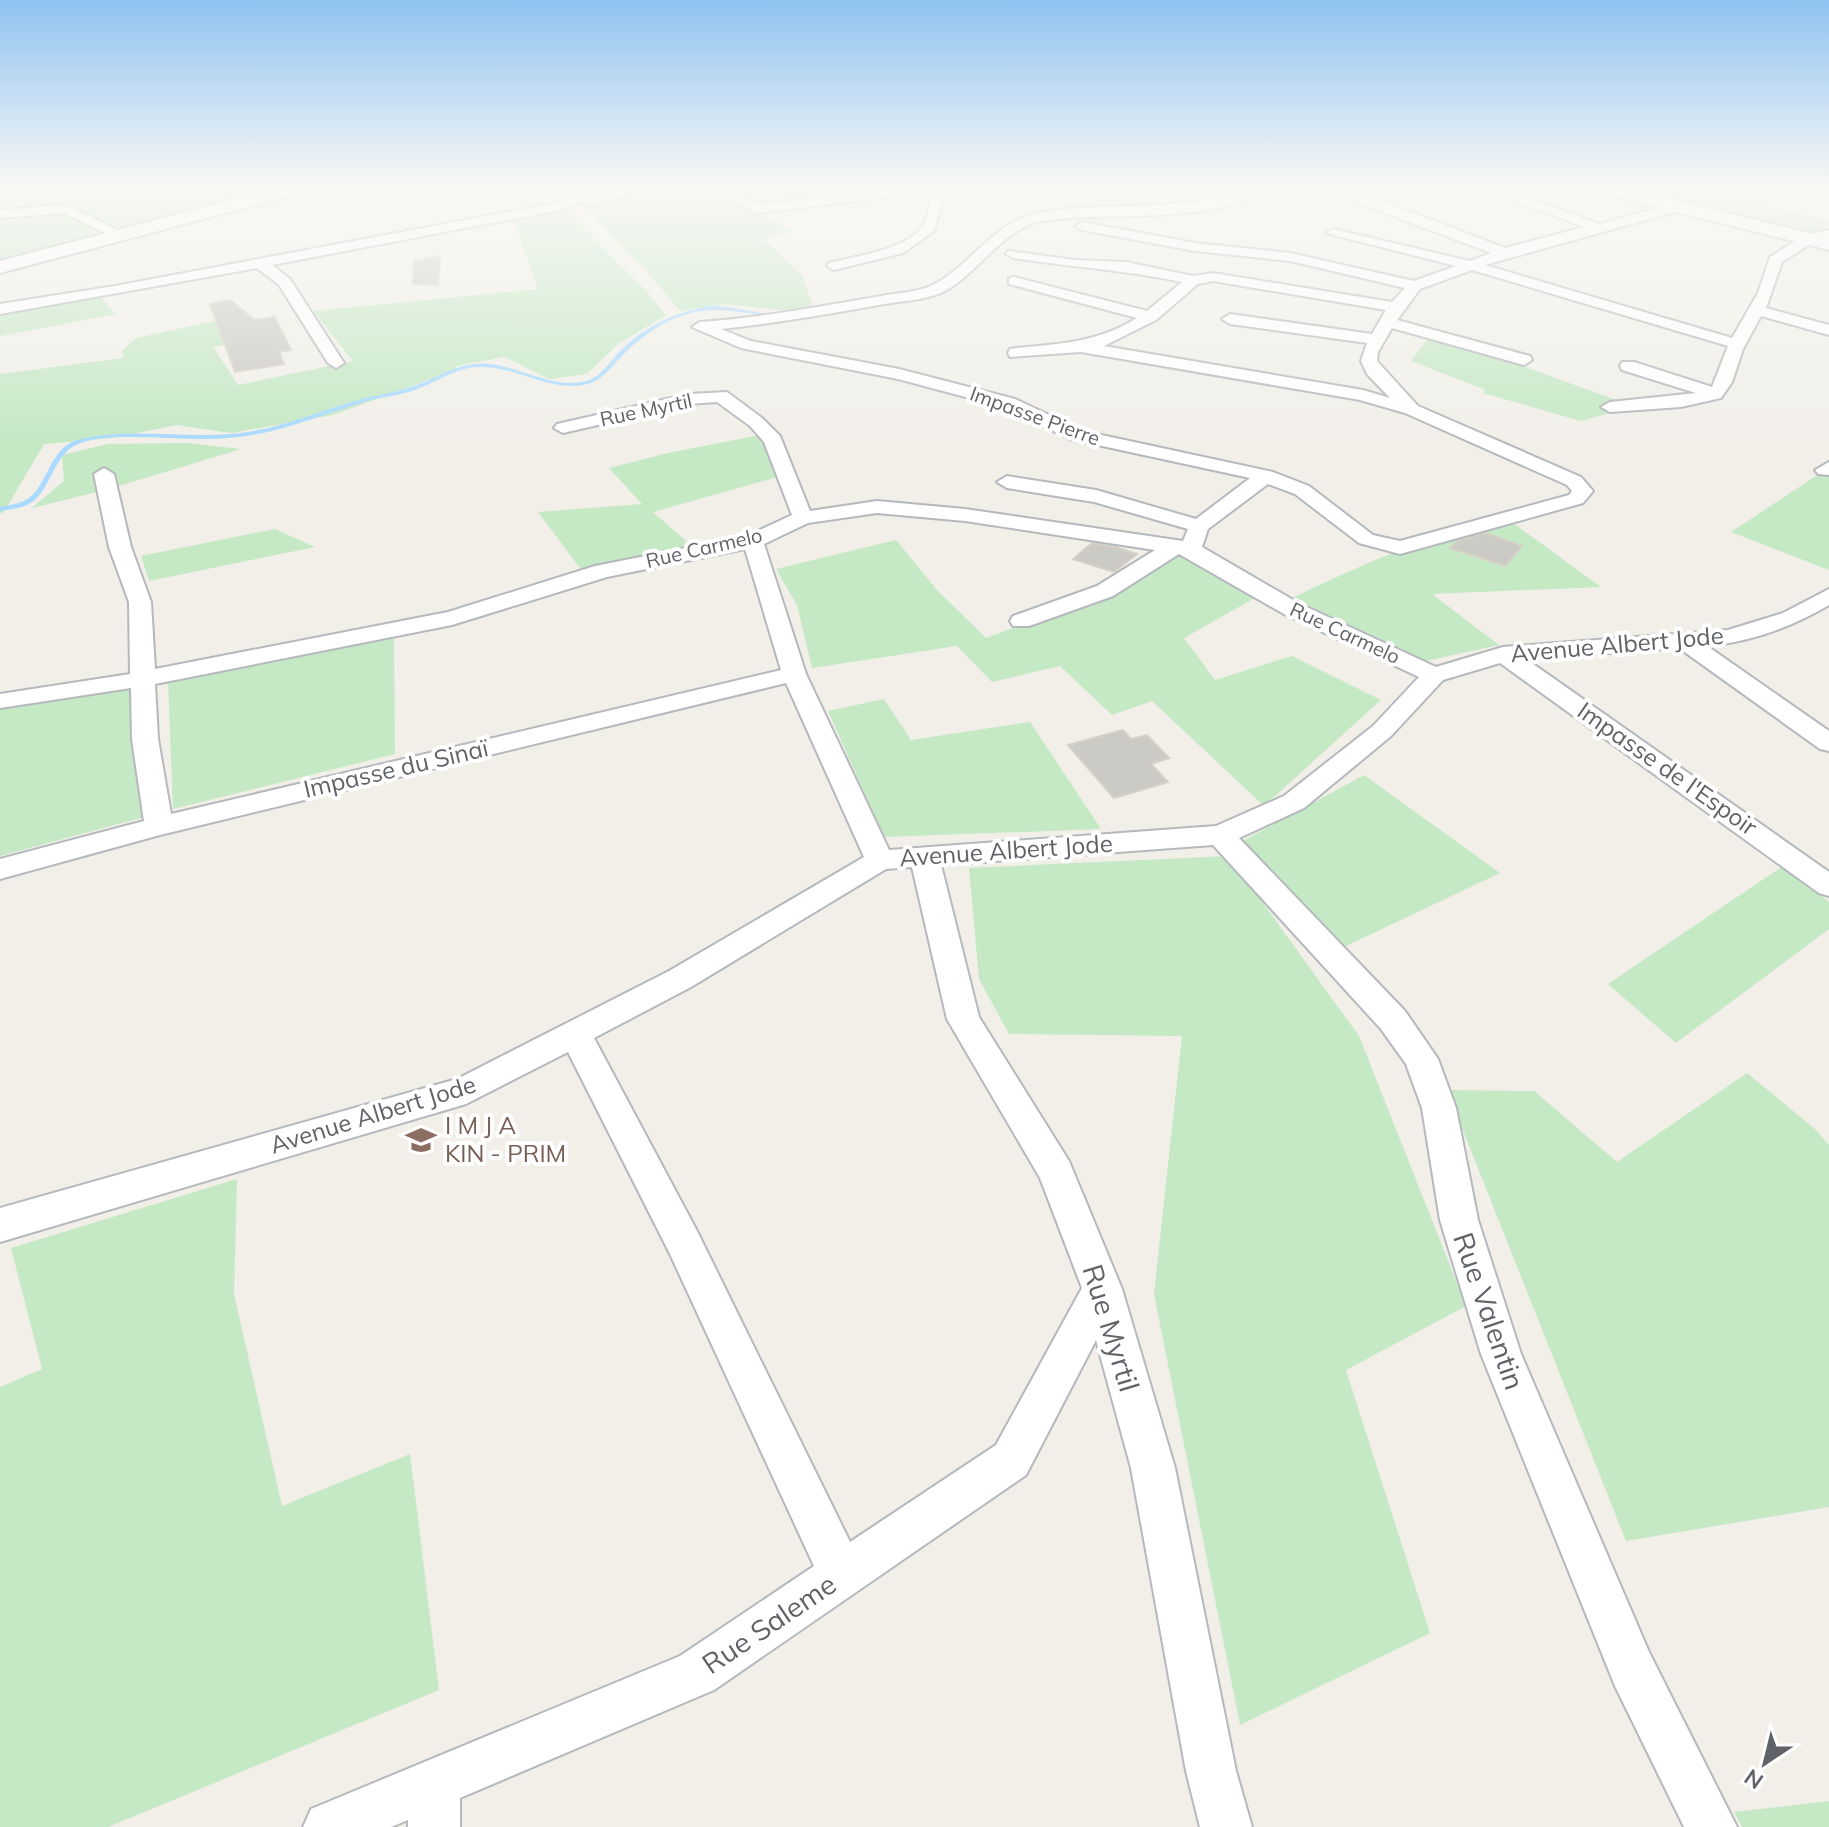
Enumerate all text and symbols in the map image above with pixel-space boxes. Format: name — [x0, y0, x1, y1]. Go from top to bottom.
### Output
street label: Impasse Pierre — [967, 380, 1104, 451]
street label: Rue Myrtil — [598, 388, 694, 431]
street label: Rue Carmelo — [643, 522, 765, 573]
street label: Rue Carmelo — [1286, 596, 1404, 669]
street label: Avenue Albert Jode — [1509, 620, 1725, 668]
street label: Impasse de l'Espoir — [1572, 695, 1763, 842]
street label: Impasse du Sinaï — [301, 732, 491, 804]
street label: Avenue Albert Jode — [898, 828, 1114, 872]
street label: Avenue Albert Jode — [266, 1068, 479, 1160]
place label: I M J A KIN - PRIM — [445, 1110, 566, 1168]
school or university icon: I M J A KIN - PRIM — [404, 1123, 438, 1157]
street label: Rue Valentin — [1446, 1228, 1533, 1394]
street label: Rue Myrtil — [1076, 1260, 1147, 1396]
street label: Rue Saleme — [695, 1566, 842, 1681]
north arrow — [1725, 1723, 1805, 1803]
text: N — [1739, 1763, 1768, 1796]

